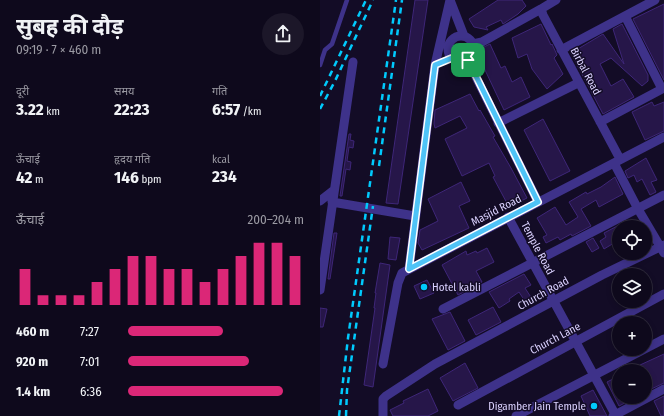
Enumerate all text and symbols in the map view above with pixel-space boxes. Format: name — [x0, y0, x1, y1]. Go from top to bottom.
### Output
text: सुबह की दौड़ — [16, 13, 124, 40]
button: share — [262, 13, 304, 55]
text: 09:19 · 7 × 460 m — [16, 42, 101, 57]
pin — [451, 43, 485, 77]
street label: Birbal Road — [568, 45, 603, 97]
icon: arrive — [457, 49, 479, 71]
text: दूरी — [16, 85, 29, 98]
text: समय — [114, 85, 134, 98]
text: गति — [212, 85, 227, 98]
text: 3.22 — [16, 99, 44, 120]
text: 22:23 — [114, 99, 150, 120]
text: 6:57 — [212, 99, 240, 120]
text: km — [44, 105, 60, 118]
text: /km — [240, 105, 261, 118]
text: ऊँचाई — [16, 153, 40, 166]
text: हृदय गति — [114, 153, 150, 166]
text: kcal — [212, 153, 230, 166]
text: 234 — [212, 166, 237, 187]
text: 42 — [16, 167, 32, 188]
text: 146 — [114, 167, 139, 188]
text: m — [32, 173, 43, 186]
text: bpm — [139, 173, 162, 186]
street label: Masjid Road — [469, 192, 524, 229]
text: ऊँचाई — [16, 212, 44, 227]
text: 200–204 m — [248, 212, 304, 227]
street label: Temple Road — [518, 220, 557, 277]
map controls — [612, 220, 652, 404]
button: locate — [612, 220, 652, 260]
button: layers — [612, 268, 652, 308]
street label: Church Road — [515, 274, 571, 313]
place label: Hotel kabli — [432, 281, 481, 294]
marker: Hotel kabli — [419, 282, 429, 292]
button: + — [612, 316, 652, 356]
street label: Church Lane — [528, 320, 583, 357]
text: 460 m — [16, 324, 49, 339]
text: 7:27 — [80, 324, 99, 339]
text: 920 m — [16, 354, 48, 369]
text: 7:01 — [80, 354, 100, 369]
button: − — [612, 364, 652, 404]
text: 1.4 km — [16, 384, 50, 399]
text: 6:36 — [80, 384, 102, 399]
place label: Digamber Jain Temple — [488, 400, 586, 413]
marker: Digamber Jain Temple — [589, 401, 599, 411]

